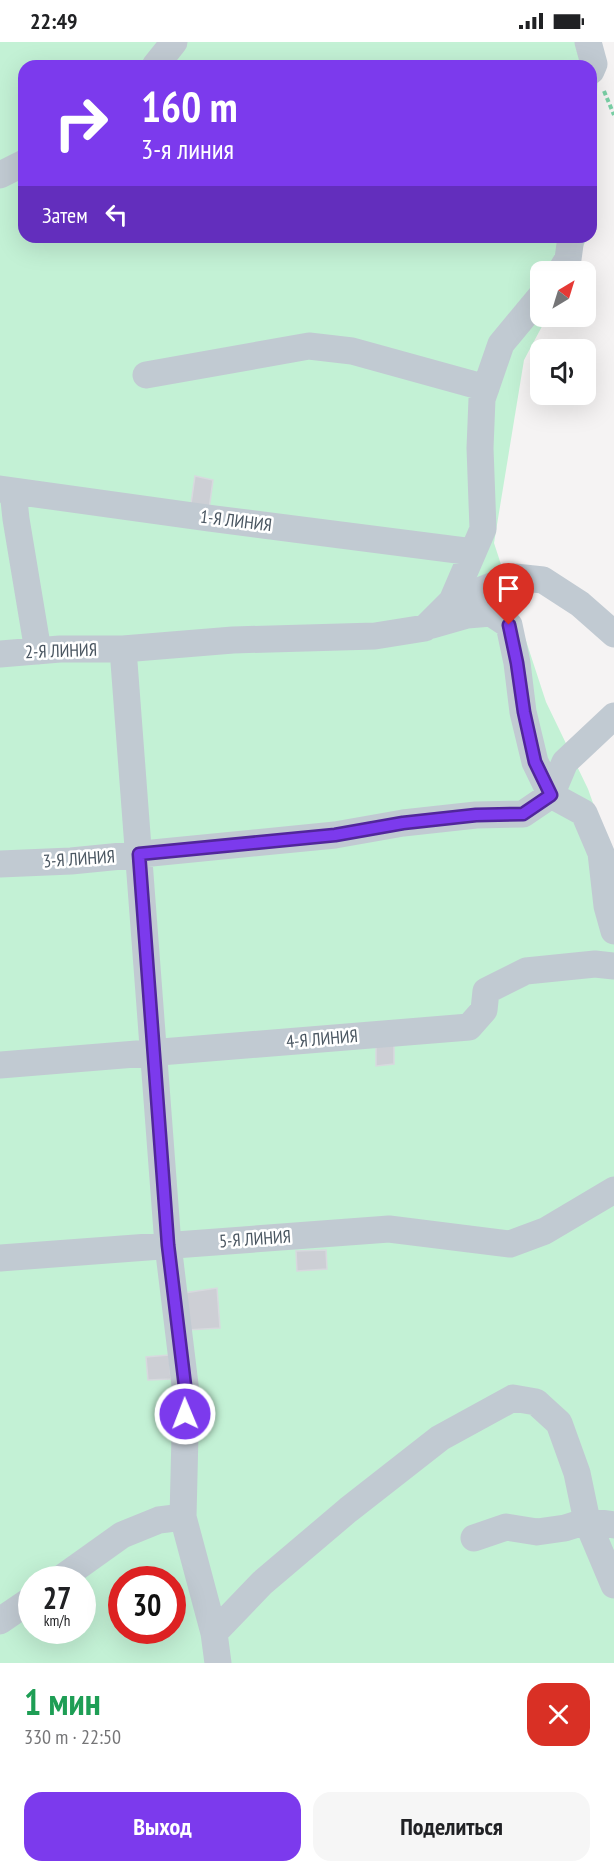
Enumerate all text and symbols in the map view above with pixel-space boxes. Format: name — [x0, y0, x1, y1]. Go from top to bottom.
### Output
text: 22:49 — [30, 7, 78, 35]
text: 160 m — [141, 79, 238, 134]
icon: right — [42, 84, 120, 162]
text: 3-я линия — [141, 132, 234, 166]
icon: left — [100, 198, 133, 231]
text: Затем — [42, 201, 88, 229]
north arrow — [530, 261, 596, 327]
map controls — [530, 261, 596, 405]
button: sound — [530, 339, 596, 405]
street label: 1-Я ЛИНИЯ — [199, 505, 273, 536]
pin — [483, 563, 534, 625]
icon: arrive — [492, 572, 525, 605]
street label: 2-Я ЛИНИЯ — [25, 638, 97, 663]
street label: 3-Я ЛИНИЯ — [42, 845, 116, 872]
street label: 4-Я ЛИНИЯ — [285, 1024, 359, 1053]
street label: 5-Я ЛИНИЯ — [218, 1225, 292, 1252]
position arrow — [153, 1382, 217, 1446]
speed limit sign: 30 — [108, 1566, 186, 1644]
text: 27 — [43, 1578, 71, 1617]
text: km/h — [44, 1611, 70, 1630]
text: 1 мин — [24, 1678, 101, 1725]
button: close — [527, 1683, 590, 1746]
text: 330 m · 22:50 — [24, 1724, 121, 1750]
button: Выход — [24, 1792, 301, 1861]
button: Поделиться — [313, 1792, 590, 1861]

